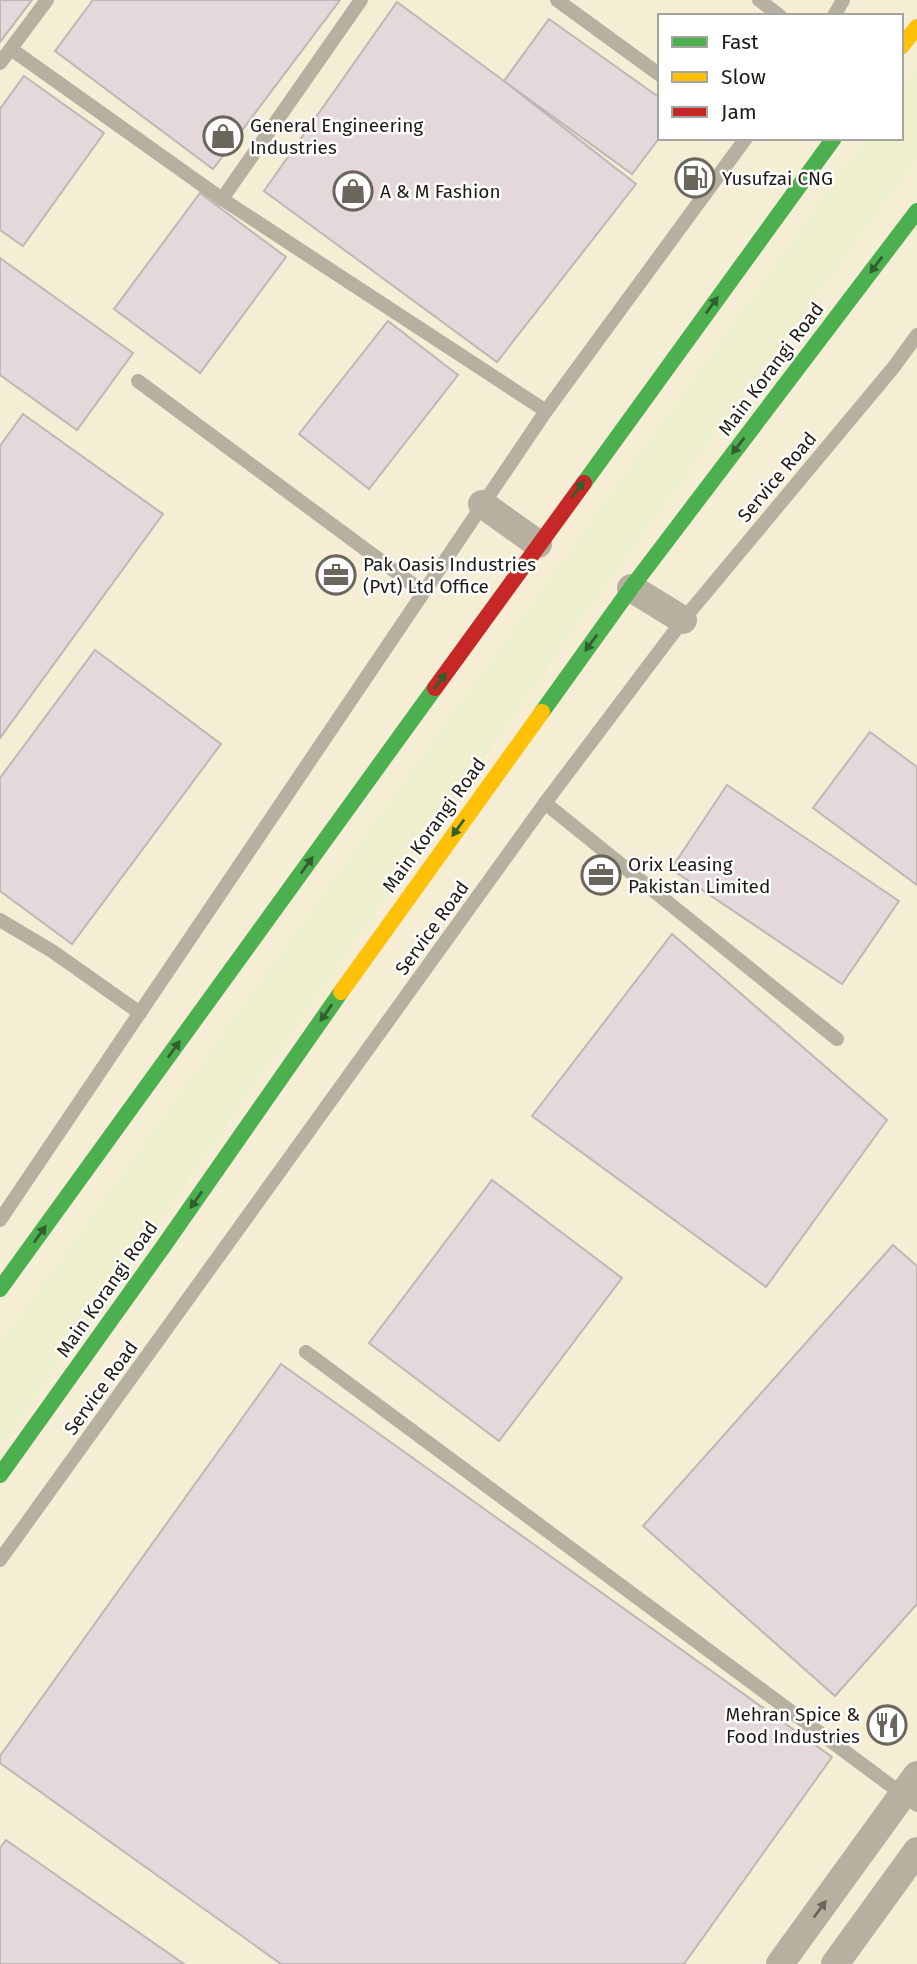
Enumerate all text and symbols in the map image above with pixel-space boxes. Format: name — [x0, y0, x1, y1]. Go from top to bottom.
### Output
legend — [658, 14, 903, 140]
text: Fast — [721, 29, 759, 55]
text: Slow — [721, 64, 766, 90]
text: Jam — [721, 99, 757, 125]
place label: General Engineering Industries — [250, 114, 423, 159]
shop icon: General Engineering Industries — [202, 115, 244, 157]
fuel station icon: Yusufzai CNG — [674, 157, 716, 199]
place label: Yusufzai CNG — [722, 167, 833, 190]
shop icon: A & M Fashion — [332, 170, 374, 212]
place label: A & M Fashion — [380, 180, 501, 203]
one-way arrow — [869, 256, 883, 274]
one-way arrow — [705, 296, 719, 314]
street label: Main Korangi Road — [713, 298, 829, 440]
street label: Service Road — [733, 427, 821, 527]
one-way arrow — [731, 437, 746, 455]
one-way arrow — [571, 480, 585, 498]
place label: Pak Oasis Industries (Pvt) Ltd Office — [363, 553, 536, 598]
office icon: Pak Oasis Industries (Pvt) Ltd Office — [315, 554, 357, 596]
one-way arrow — [584, 634, 598, 652]
one-way arrow — [433, 671, 447, 690]
street label: Main Korangi Road — [377, 753, 491, 897]
one-way arrow — [451, 819, 465, 837]
place label: Orix Leasing Pakistan Limited — [628, 853, 770, 898]
office icon: Orix Leasing Pakistan Limited — [580, 854, 622, 896]
one-way arrow — [300, 856, 314, 874]
street label: Service Road — [390, 876, 474, 980]
one-way arrow — [319, 1004, 333, 1022]
one-way arrow — [167, 1040, 181, 1059]
one-way arrow — [189, 1191, 203, 1209]
street label: Main Korangi Road — [51, 1217, 163, 1361]
one-way arrow — [33, 1224, 47, 1243]
street label: Service Road — [59, 1336, 143, 1440]
place label: Mehran Spice & Food Industries — [726, 1703, 860, 1748]
restaurant icon: Mehran Spice & Food Industries — [866, 1704, 908, 1746]
one-way arrow — [813, 1900, 827, 1918]

